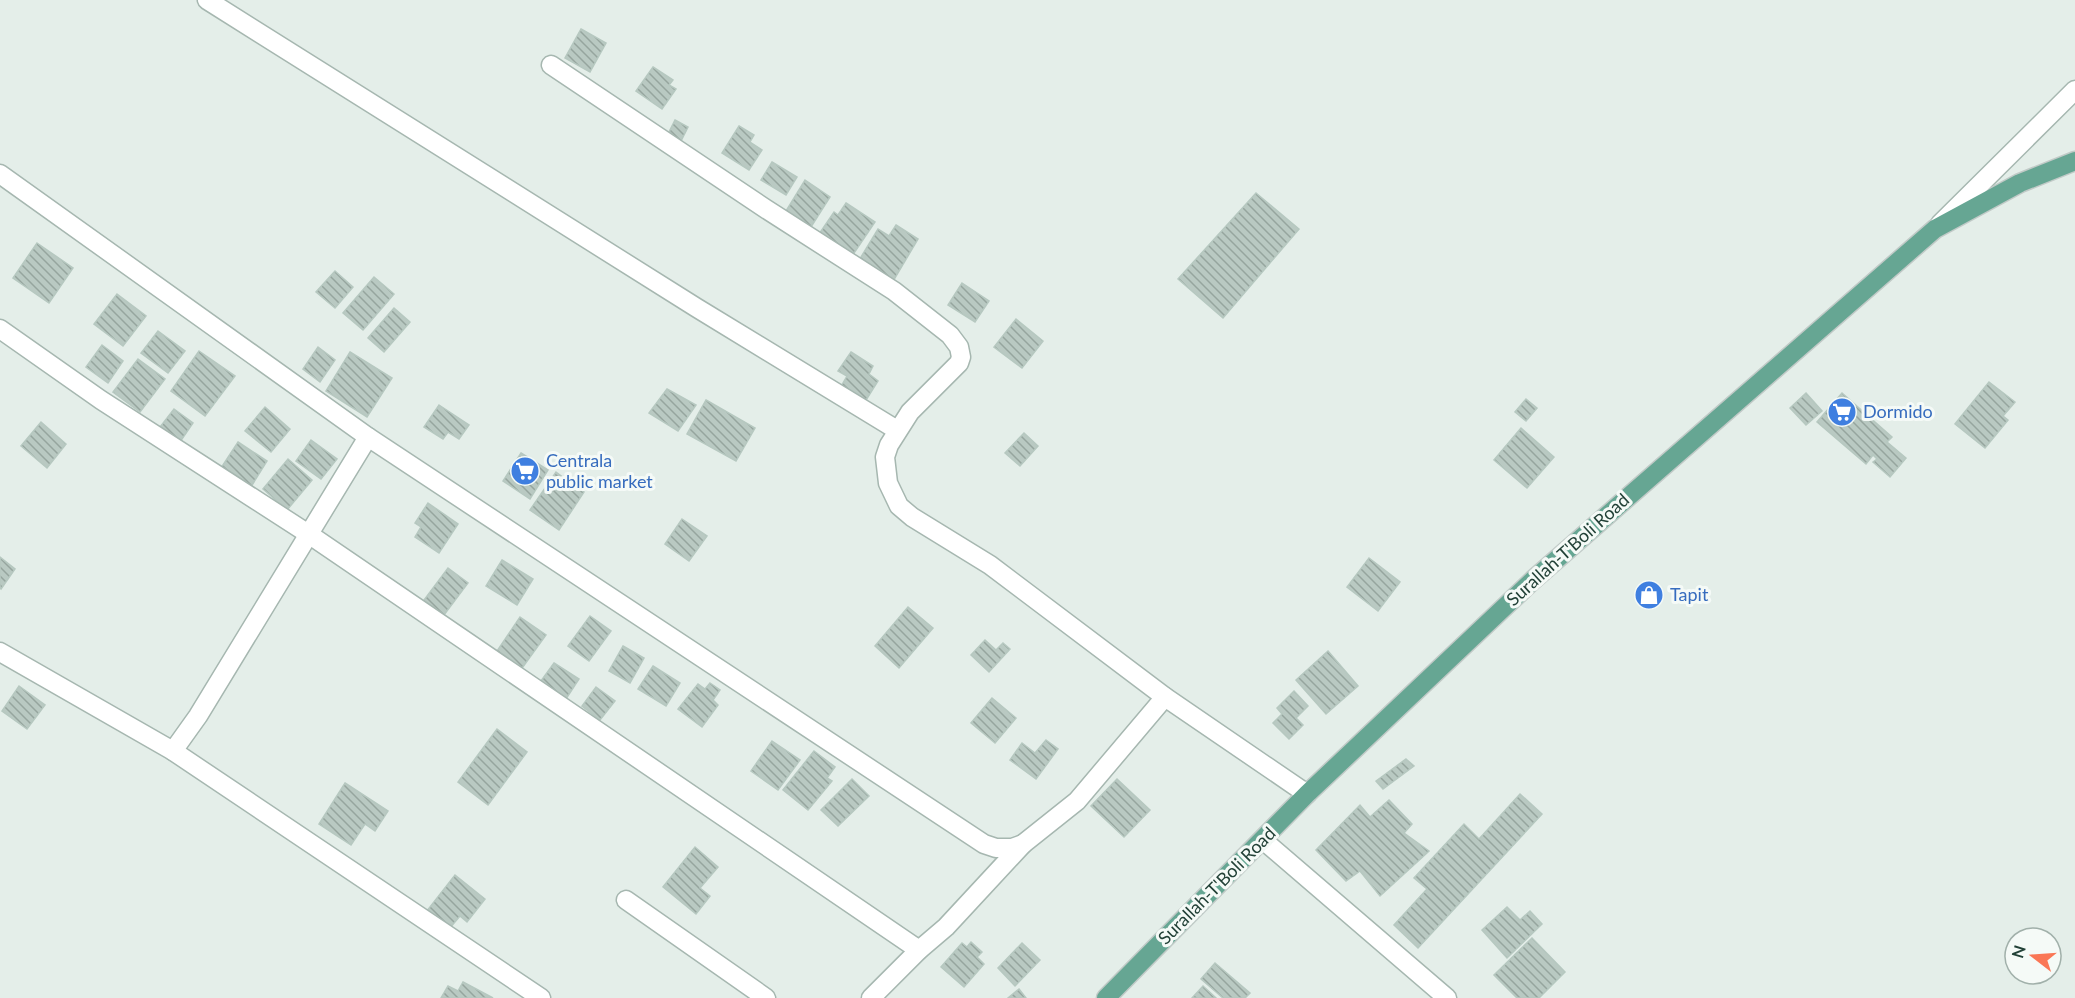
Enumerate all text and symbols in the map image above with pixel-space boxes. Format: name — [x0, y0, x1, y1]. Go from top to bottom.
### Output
supermarket icon: Dormido — [1826, 396, 1858, 428]
place label: Dormido — [1863, 400, 1933, 422]
place label: Centrala public market — [546, 449, 653, 492]
supermarket icon: Centrala public market — [509, 455, 541, 487]
street label: Surallah-T'Boli Road — [1502, 488, 1633, 610]
shop icon: Tapit — [1633, 579, 1665, 611]
place label: Tapit — [1670, 583, 1709, 605]
street label: Surallah-T'Boli Road — [1153, 822, 1280, 949]
north arrow — [2003, 926, 2063, 986]
text: N — [2007, 943, 2029, 960]

